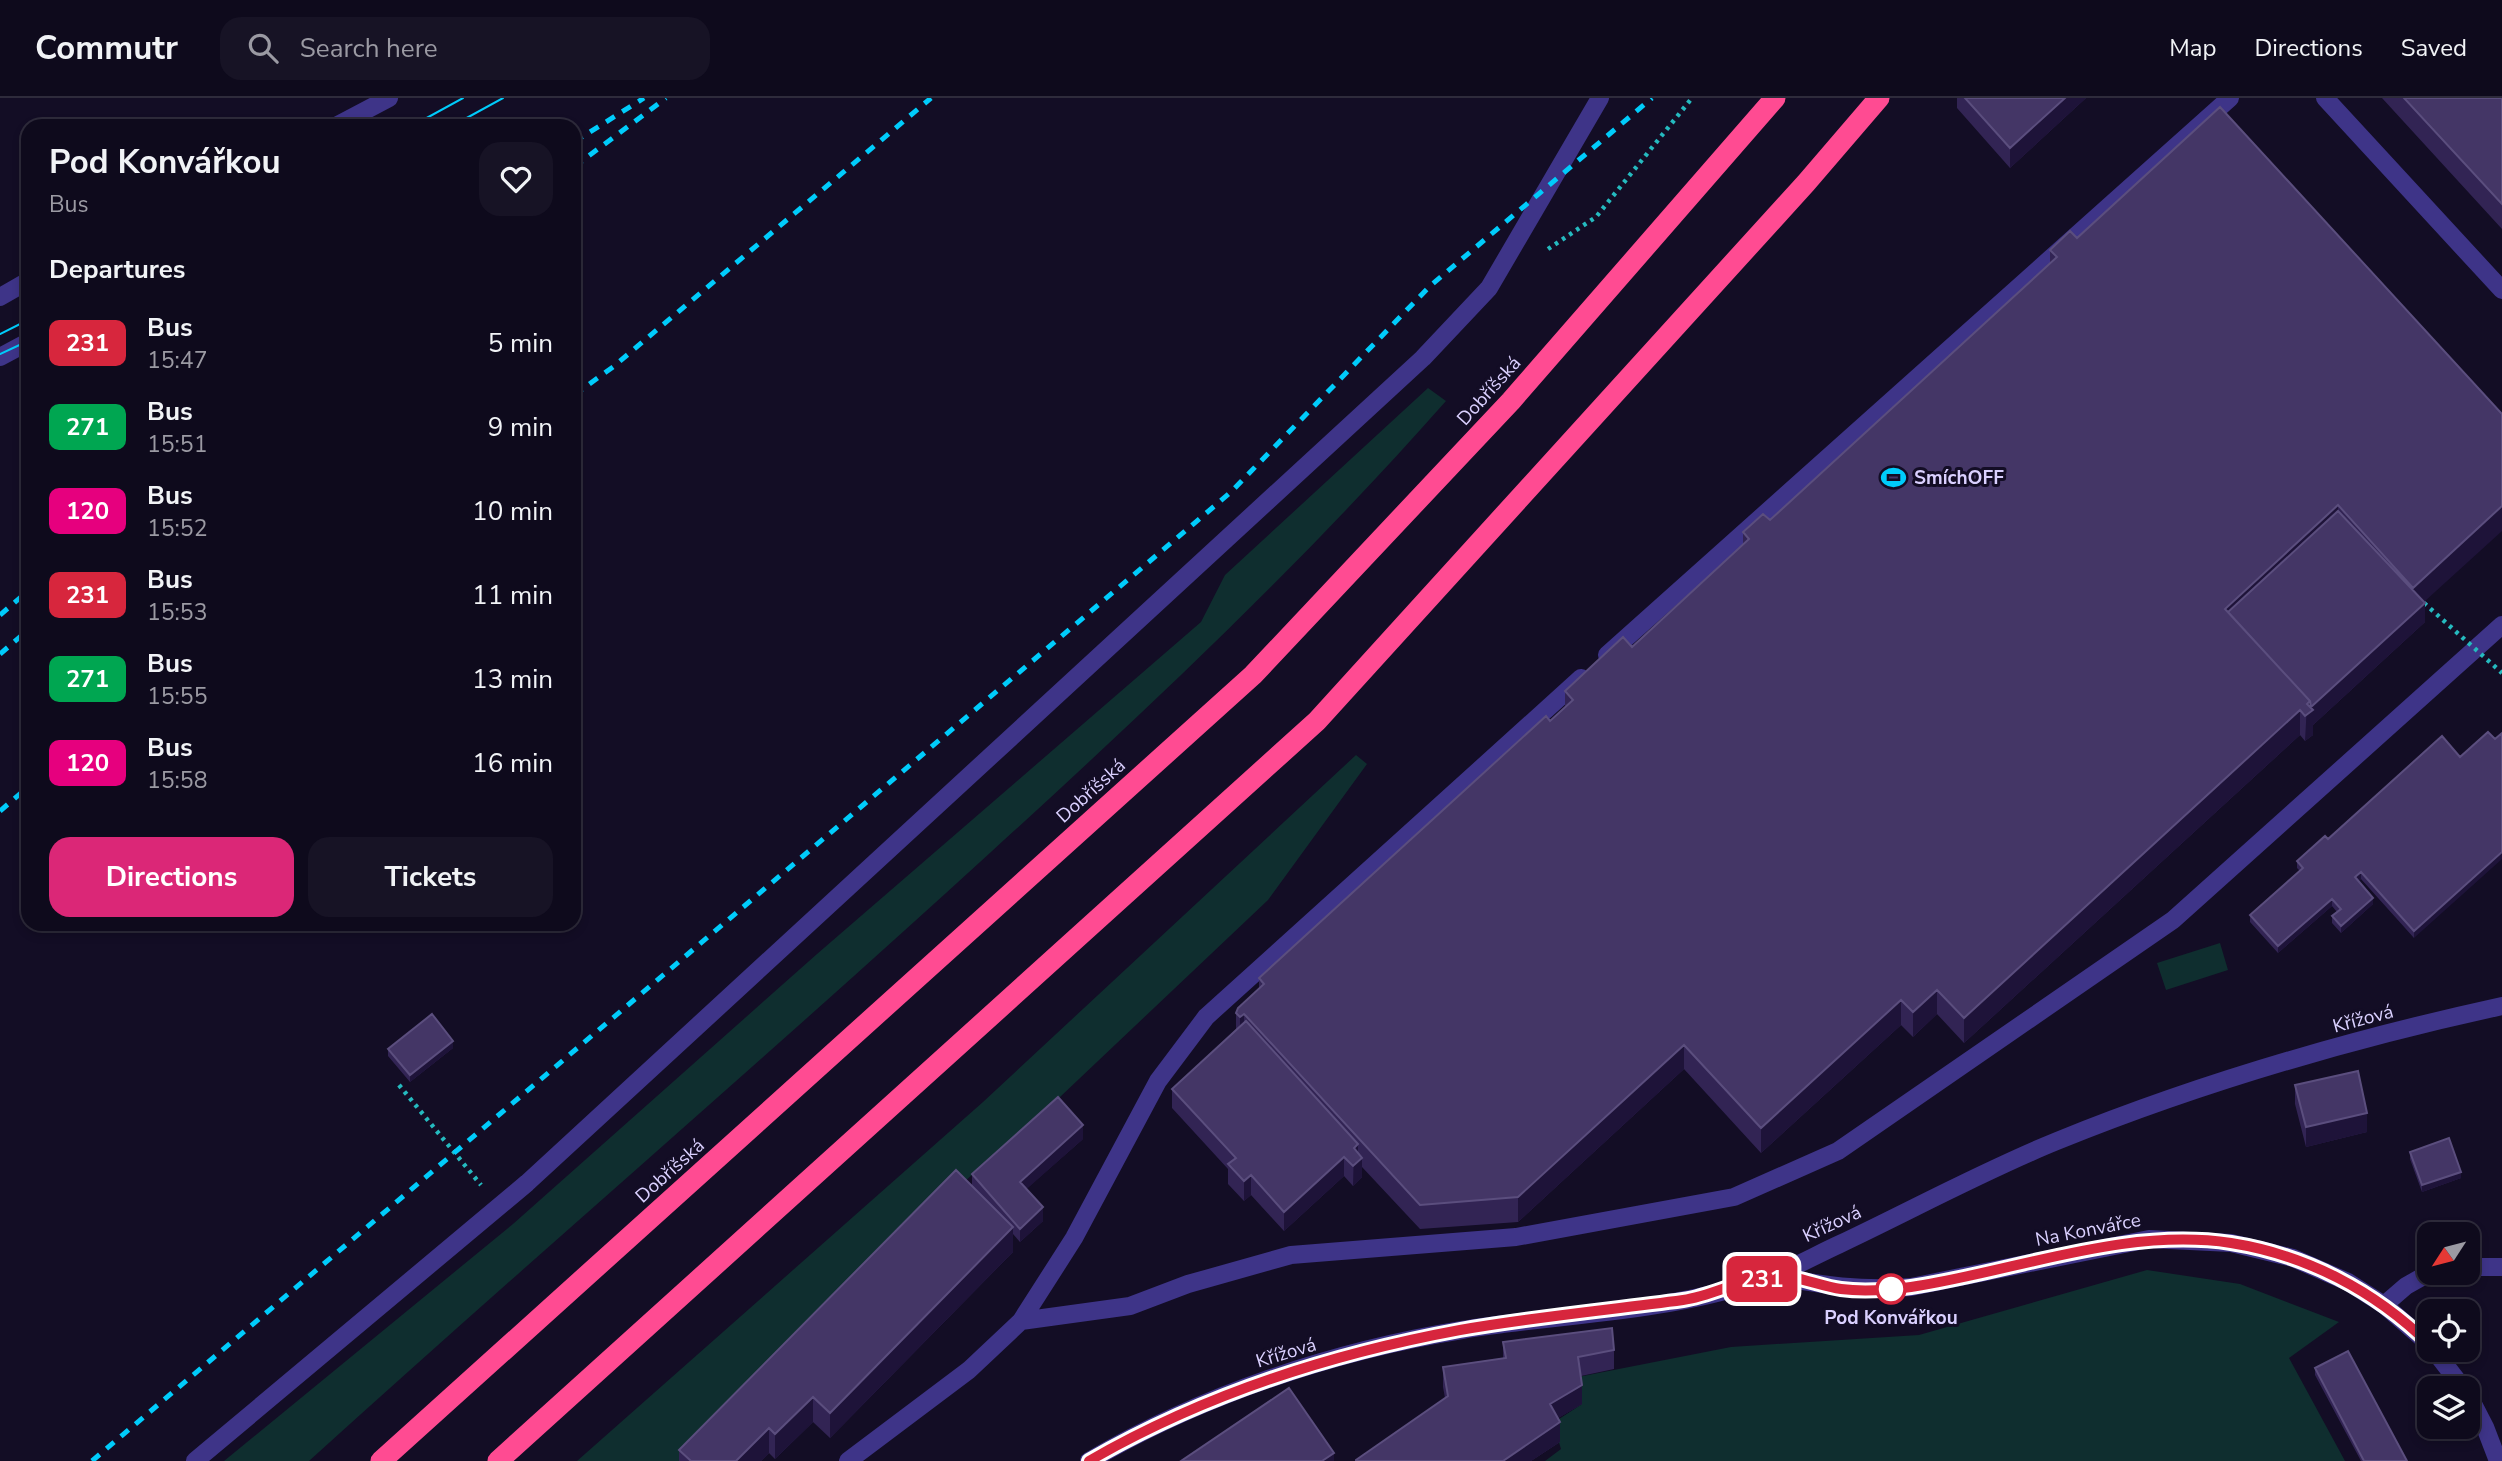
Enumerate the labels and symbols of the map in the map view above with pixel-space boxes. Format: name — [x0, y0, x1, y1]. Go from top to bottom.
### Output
street label: Dobříšská — [1451, 351, 1527, 431]
sports icon: SmíchOFF — [1880, 464, 1908, 492]
place label: SmíchOFF — [1914, 465, 2004, 491]
street label: Dobříšská — [1051, 753, 1131, 829]
street label: Křížová — [2330, 998, 2396, 1040]
street label: Dobříšská — [630, 1133, 710, 1209]
street label: Křížová — [1799, 1199, 1865, 1249]
street label: Na Konvářce — [2033, 1207, 2143, 1253]
north arrow — [2417, 1222, 2480, 1284]
line badge: 231 — [1722, 1256, 1802, 1302]
marker: Pod Konvářkou — [1876, 1274, 1906, 1304]
place label: Pod Konvářkou — [1824, 1305, 1958, 1331]
street label: Křížová — [1253, 1332, 1319, 1374]

